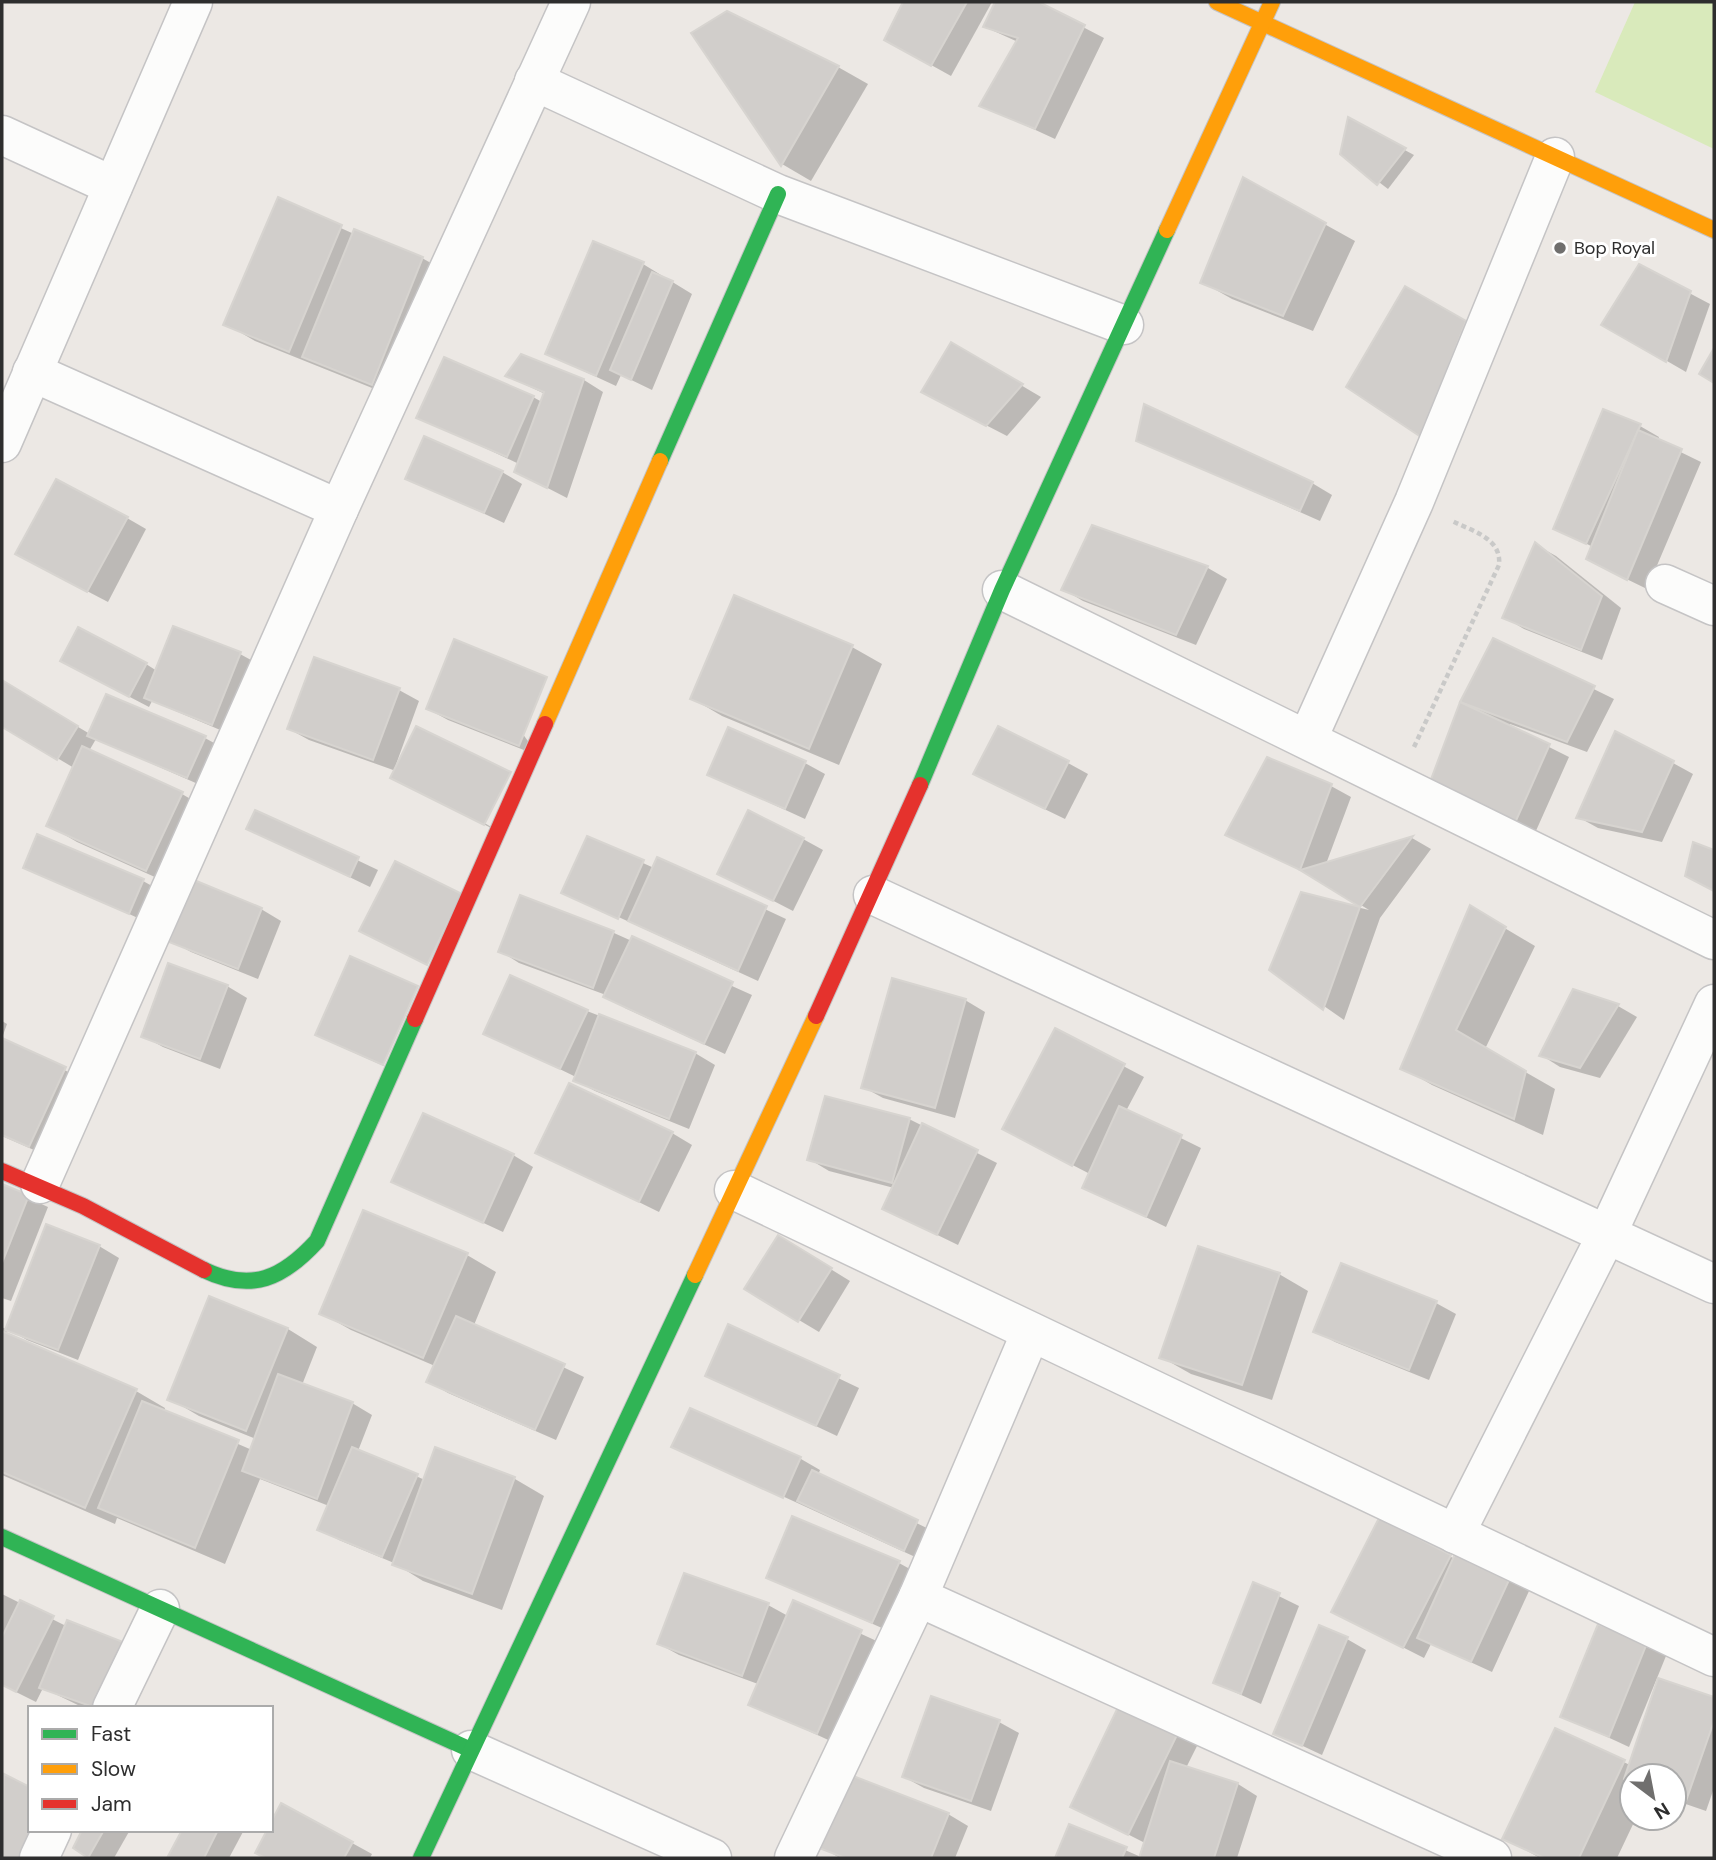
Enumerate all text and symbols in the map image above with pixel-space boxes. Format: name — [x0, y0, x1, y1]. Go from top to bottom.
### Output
place label: Bop Royal — [1574, 236, 1655, 260]
marker: Bop Royal — [1552, 240, 1568, 256]
legend — [28, 1706, 273, 1832]
text: Fast — [91, 1720, 131, 1748]
text: Slow — [91, 1755, 136, 1783]
north arrow — [1618, 1762, 1688, 1832]
text: Jam — [91, 1790, 132, 1818]
text: N — [1649, 1797, 1674, 1825]

